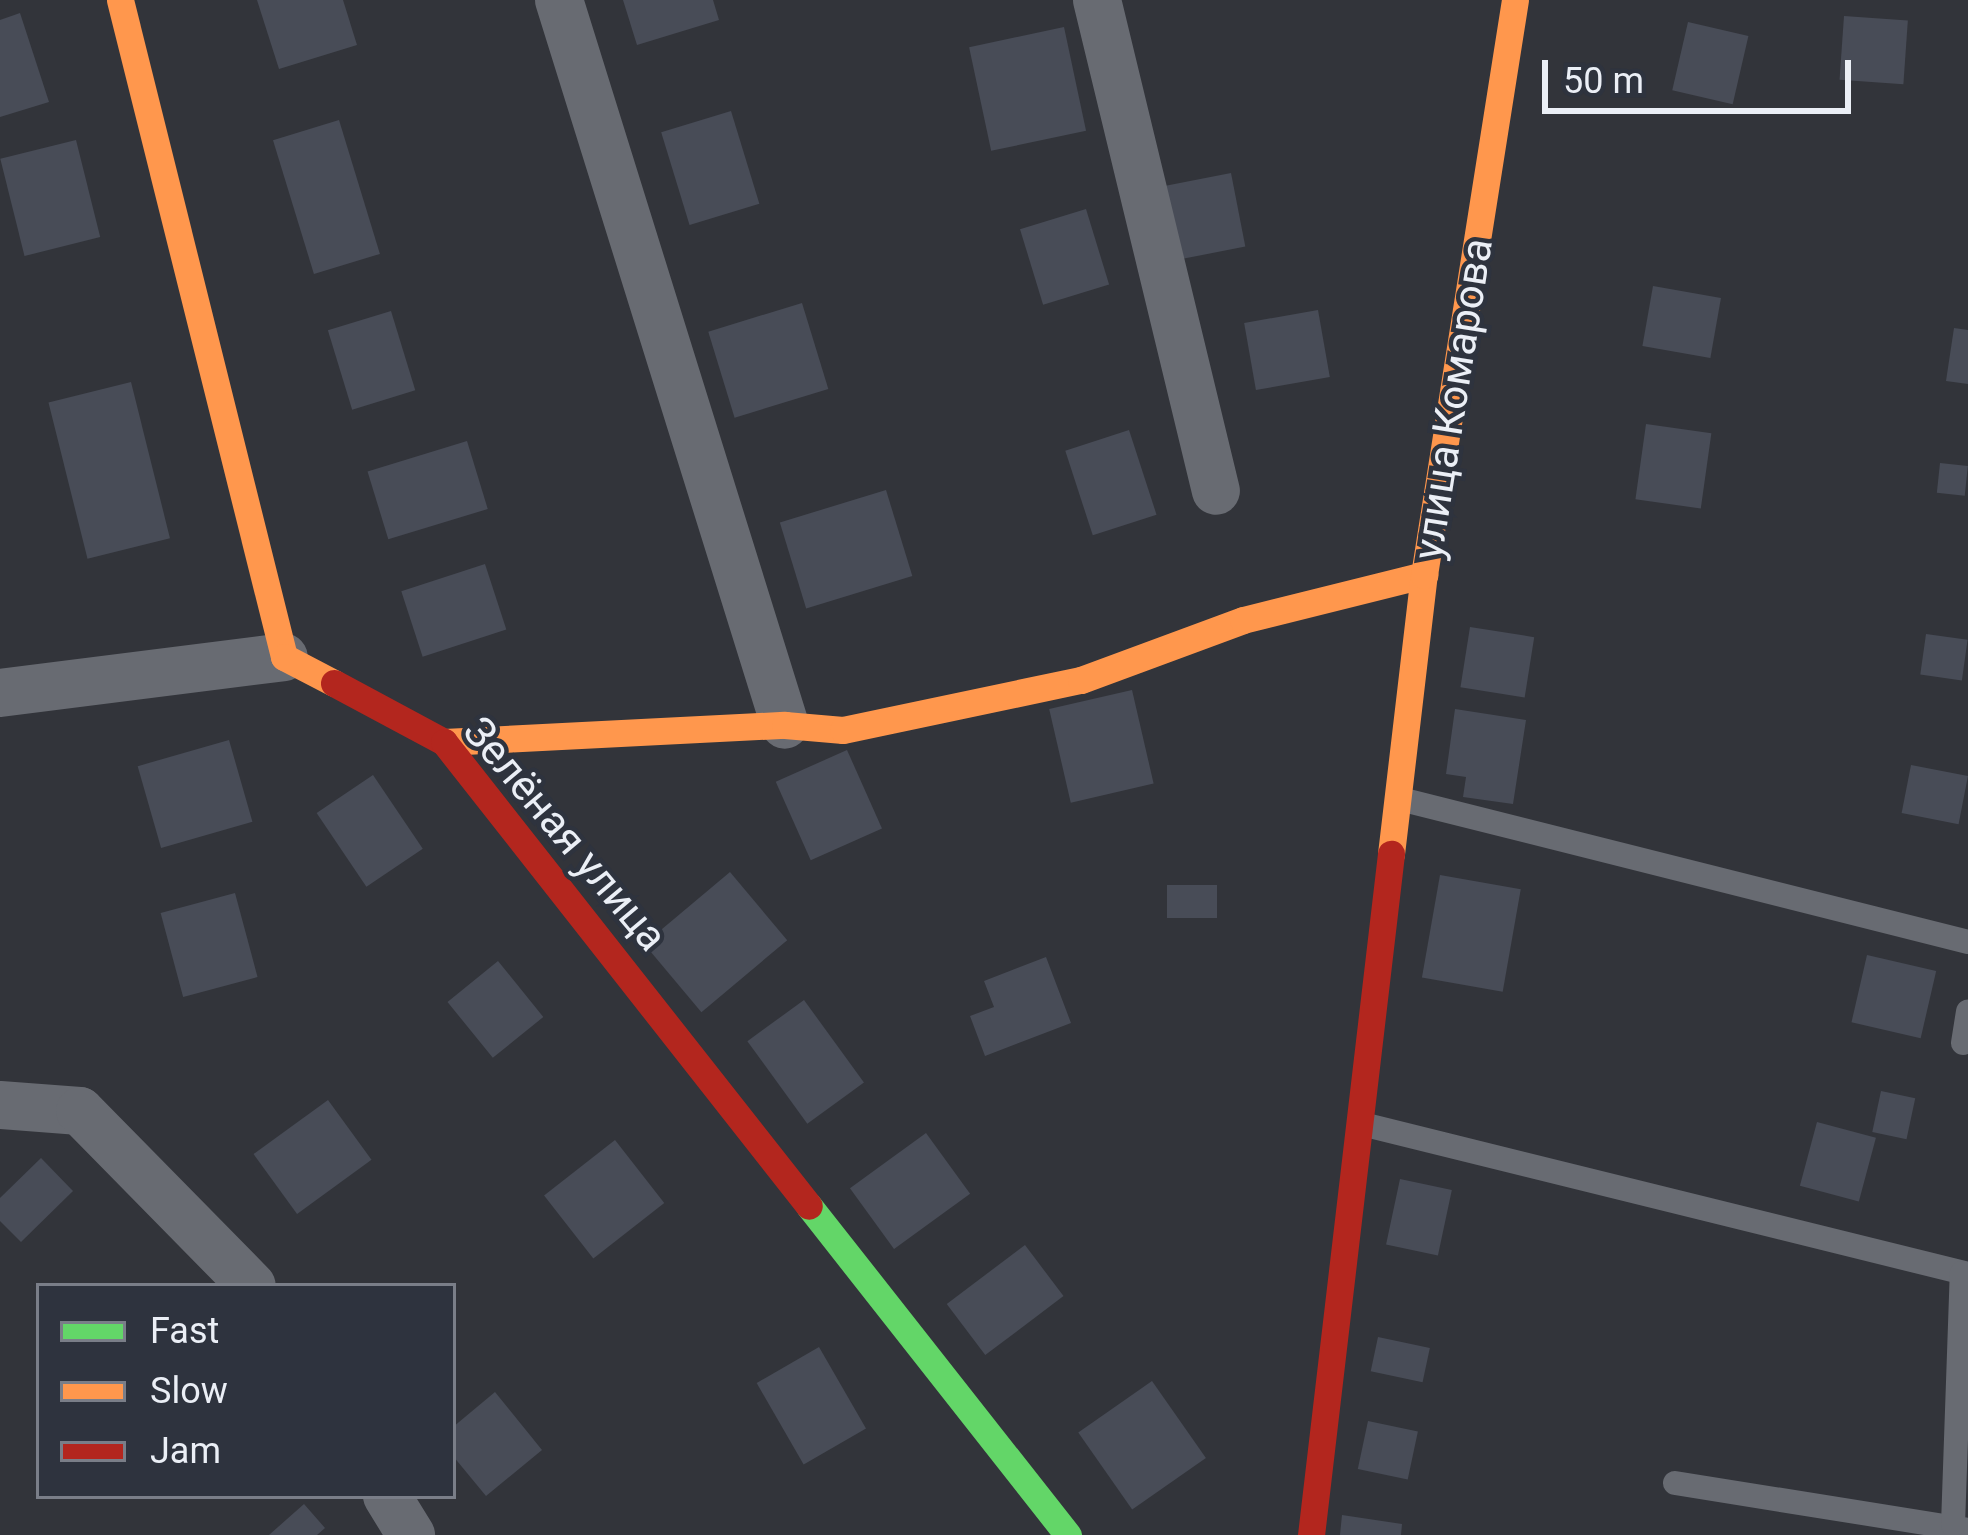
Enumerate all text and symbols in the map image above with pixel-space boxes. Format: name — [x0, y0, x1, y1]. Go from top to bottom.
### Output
scale bar — [1548, 36, 1857, 110]
text: 50 m — [1563, 60, 1644, 102]
street label: улица Комарова — [1403, 235, 1503, 563]
street label: Зелёная улица — [453, 707, 677, 961]
legend — [36, 1283, 456, 1499]
text: Fast — [150, 1310, 219, 1352]
text: Slow — [150, 1370, 228, 1412]
text: Jam — [150, 1430, 221, 1472]

